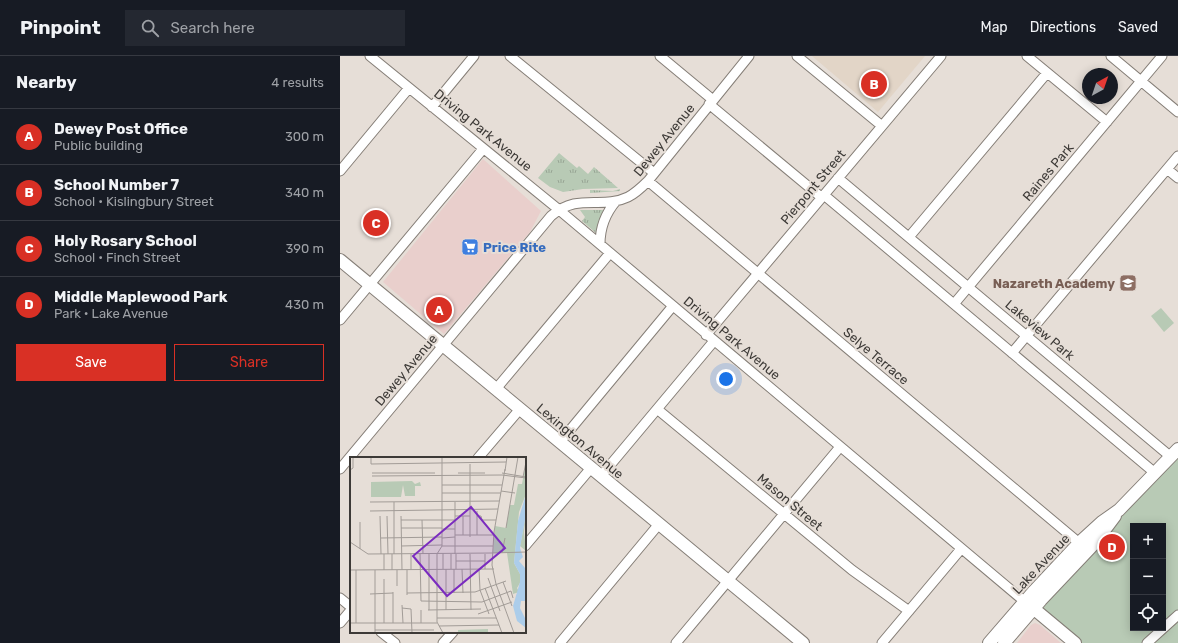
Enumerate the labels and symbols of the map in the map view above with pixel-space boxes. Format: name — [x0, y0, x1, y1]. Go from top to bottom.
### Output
north arrow — [1082, 68, 1118, 104]
pin: B — [861, 69, 887, 99]
street label: Driving Park Avenue — [430, 86, 535, 175]
street label: Dewey Avenue — [630, 101, 698, 179]
street label: Raines Park — [1019, 140, 1077, 204]
street label: Pierpont Street — [778, 147, 848, 227]
pin: C — [363, 208, 389, 238]
supermarket icon: Price Rite — [460, 237, 480, 257]
place label: Price Rite — [483, 240, 546, 255]
school or university icon: Nazareth Academy — [1118, 273, 1138, 293]
place label: Nazareth Academy — [993, 276, 1115, 291]
street label: Driving Park Avenue — [680, 293, 783, 384]
pin: A — [426, 295, 452, 325]
street label: Lakeview Park — [1002, 297, 1078, 363]
street label: Selye Terrace — [840, 324, 912, 388]
street label: Dewey Avenue — [372, 331, 440, 409]
your location — [716, 369, 736, 389]
street label: Lexington Avenue — [533, 400, 627, 483]
inset map — [350, 457, 526, 633]
street label: Mason Street — [754, 470, 826, 534]
street label: Lake Avenue — [1009, 531, 1073, 597]
pin: D — [1099, 532, 1125, 562]

